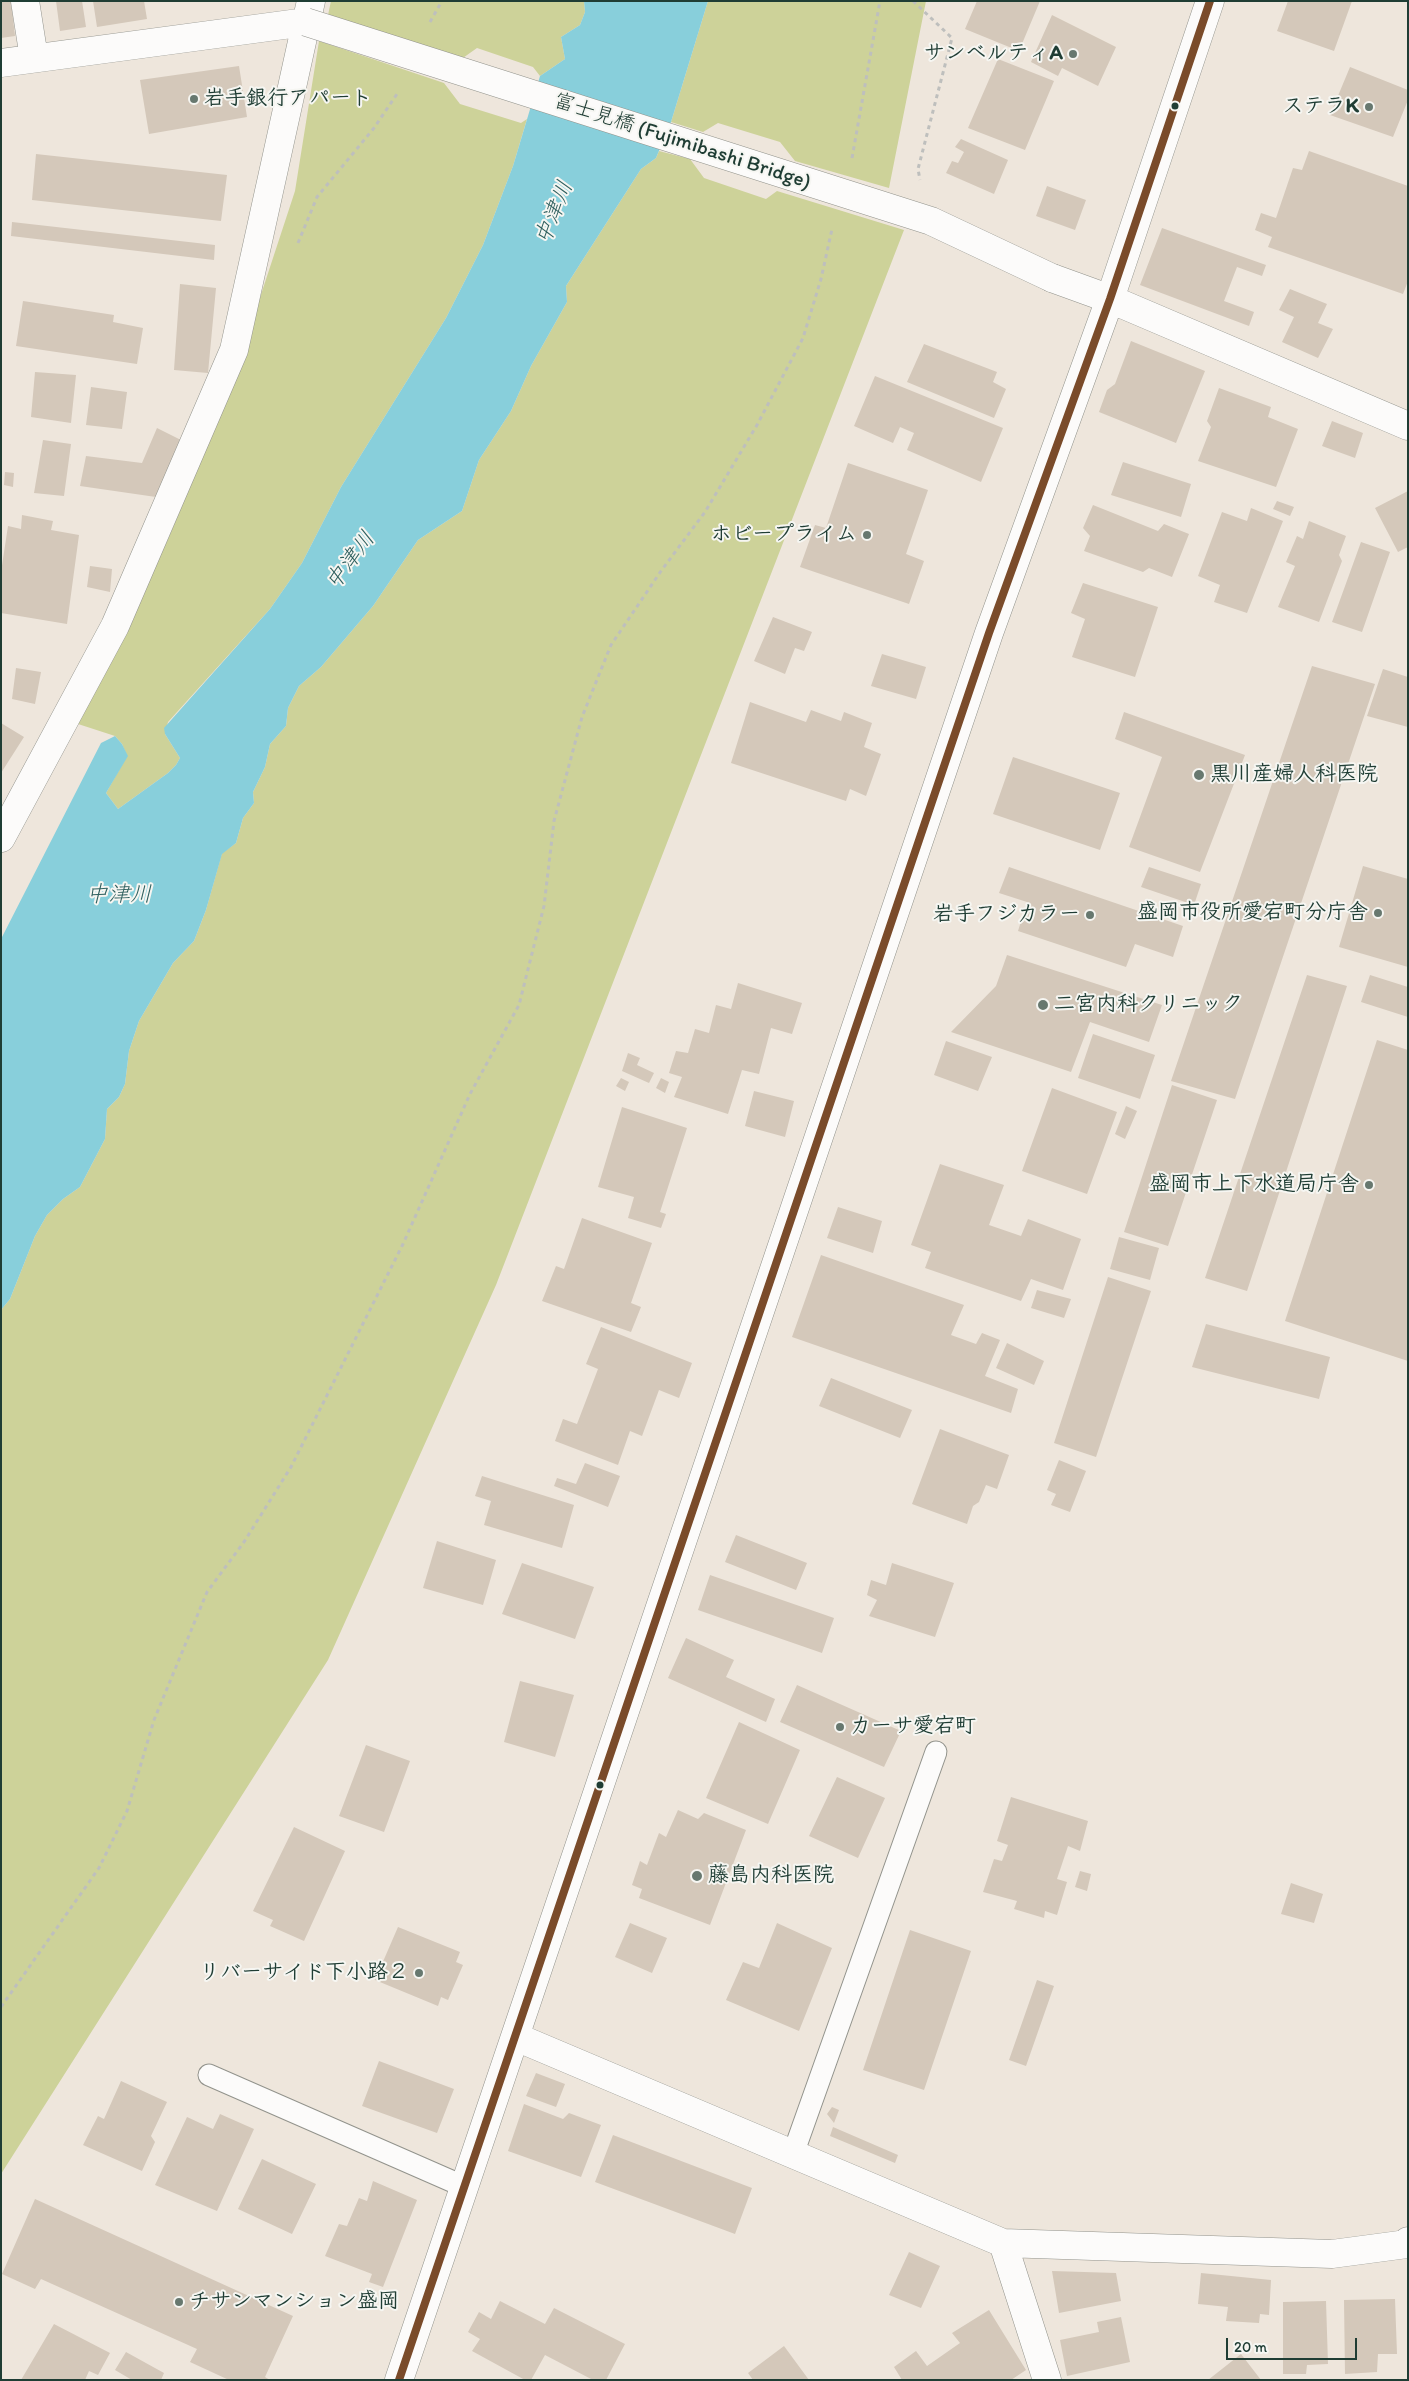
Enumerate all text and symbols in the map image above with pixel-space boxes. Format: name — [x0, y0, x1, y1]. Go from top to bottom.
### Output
place label: サンベルティA — [924, 41, 1063, 67]
marker: サンベルティA — [1067, 48, 1079, 60]
place label: 岩手銀行アパート — [204, 86, 372, 112]
street label: 富士見橋 (Fujimibashi Bridge) — [550, 88, 814, 196]
marker: 岩手銀行アパート — [188, 93, 200, 105]
place label: ステラK — [1283, 94, 1359, 120]
unlabelled marker — [1170, 101, 1180, 111]
marker: ステラK — [1363, 101, 1375, 113]
water label: 中津川 — [530, 177, 580, 249]
place label: ホビープライム — [711, 522, 857, 548]
water label: 中津川 — [321, 527, 381, 595]
marker: ホビープライム — [861, 529, 873, 541]
place label: 黒川産婦人科医院 — [1210, 762, 1378, 788]
marker: 黒川産婦人科医院 — [1192, 768, 1206, 782]
water label: 中津川 — [86, 882, 152, 908]
place label: 盛岡市役所愛宕町分庁舎 — [1137, 900, 1368, 926]
place label: 岩手フジカラー — [933, 902, 1080, 928]
marker: 盛岡市役所愛宕町分庁舎 — [1372, 907, 1384, 919]
marker: 岩手フジカラー — [1084, 909, 1096, 921]
place label: 二宮内科クリニック — [1054, 992, 1243, 1018]
marker: 二宮内科クリニック — [1036, 998, 1050, 1012]
place label: 盛岡市上下水道局庁舎 — [1149, 1172, 1359, 1198]
marker: 盛岡市上下水道局庁舎 — [1363, 1179, 1375, 1191]
place label: カーサ愛宕町 — [850, 1714, 976, 1740]
marker: カーサ愛宕町 — [834, 1721, 846, 1733]
unlabelled marker — [595, 1780, 605, 1790]
place label: 藤島内科医院 — [708, 1863, 834, 1889]
marker: 藤島内科医院 — [690, 1869, 704, 1883]
place label: リバーサイド下小路２ — [199, 1960, 409, 1986]
marker: リバーサイド下小路２ — [413, 1967, 425, 1979]
place label: チサンマンション盛岡 — [189, 2289, 399, 2315]
marker: チサンマンション盛岡 — [173, 2296, 185, 2308]
scale bar — [1229, 2328, 1360, 2360]
text: 20 m — [1234, 2338, 1267, 2356]

